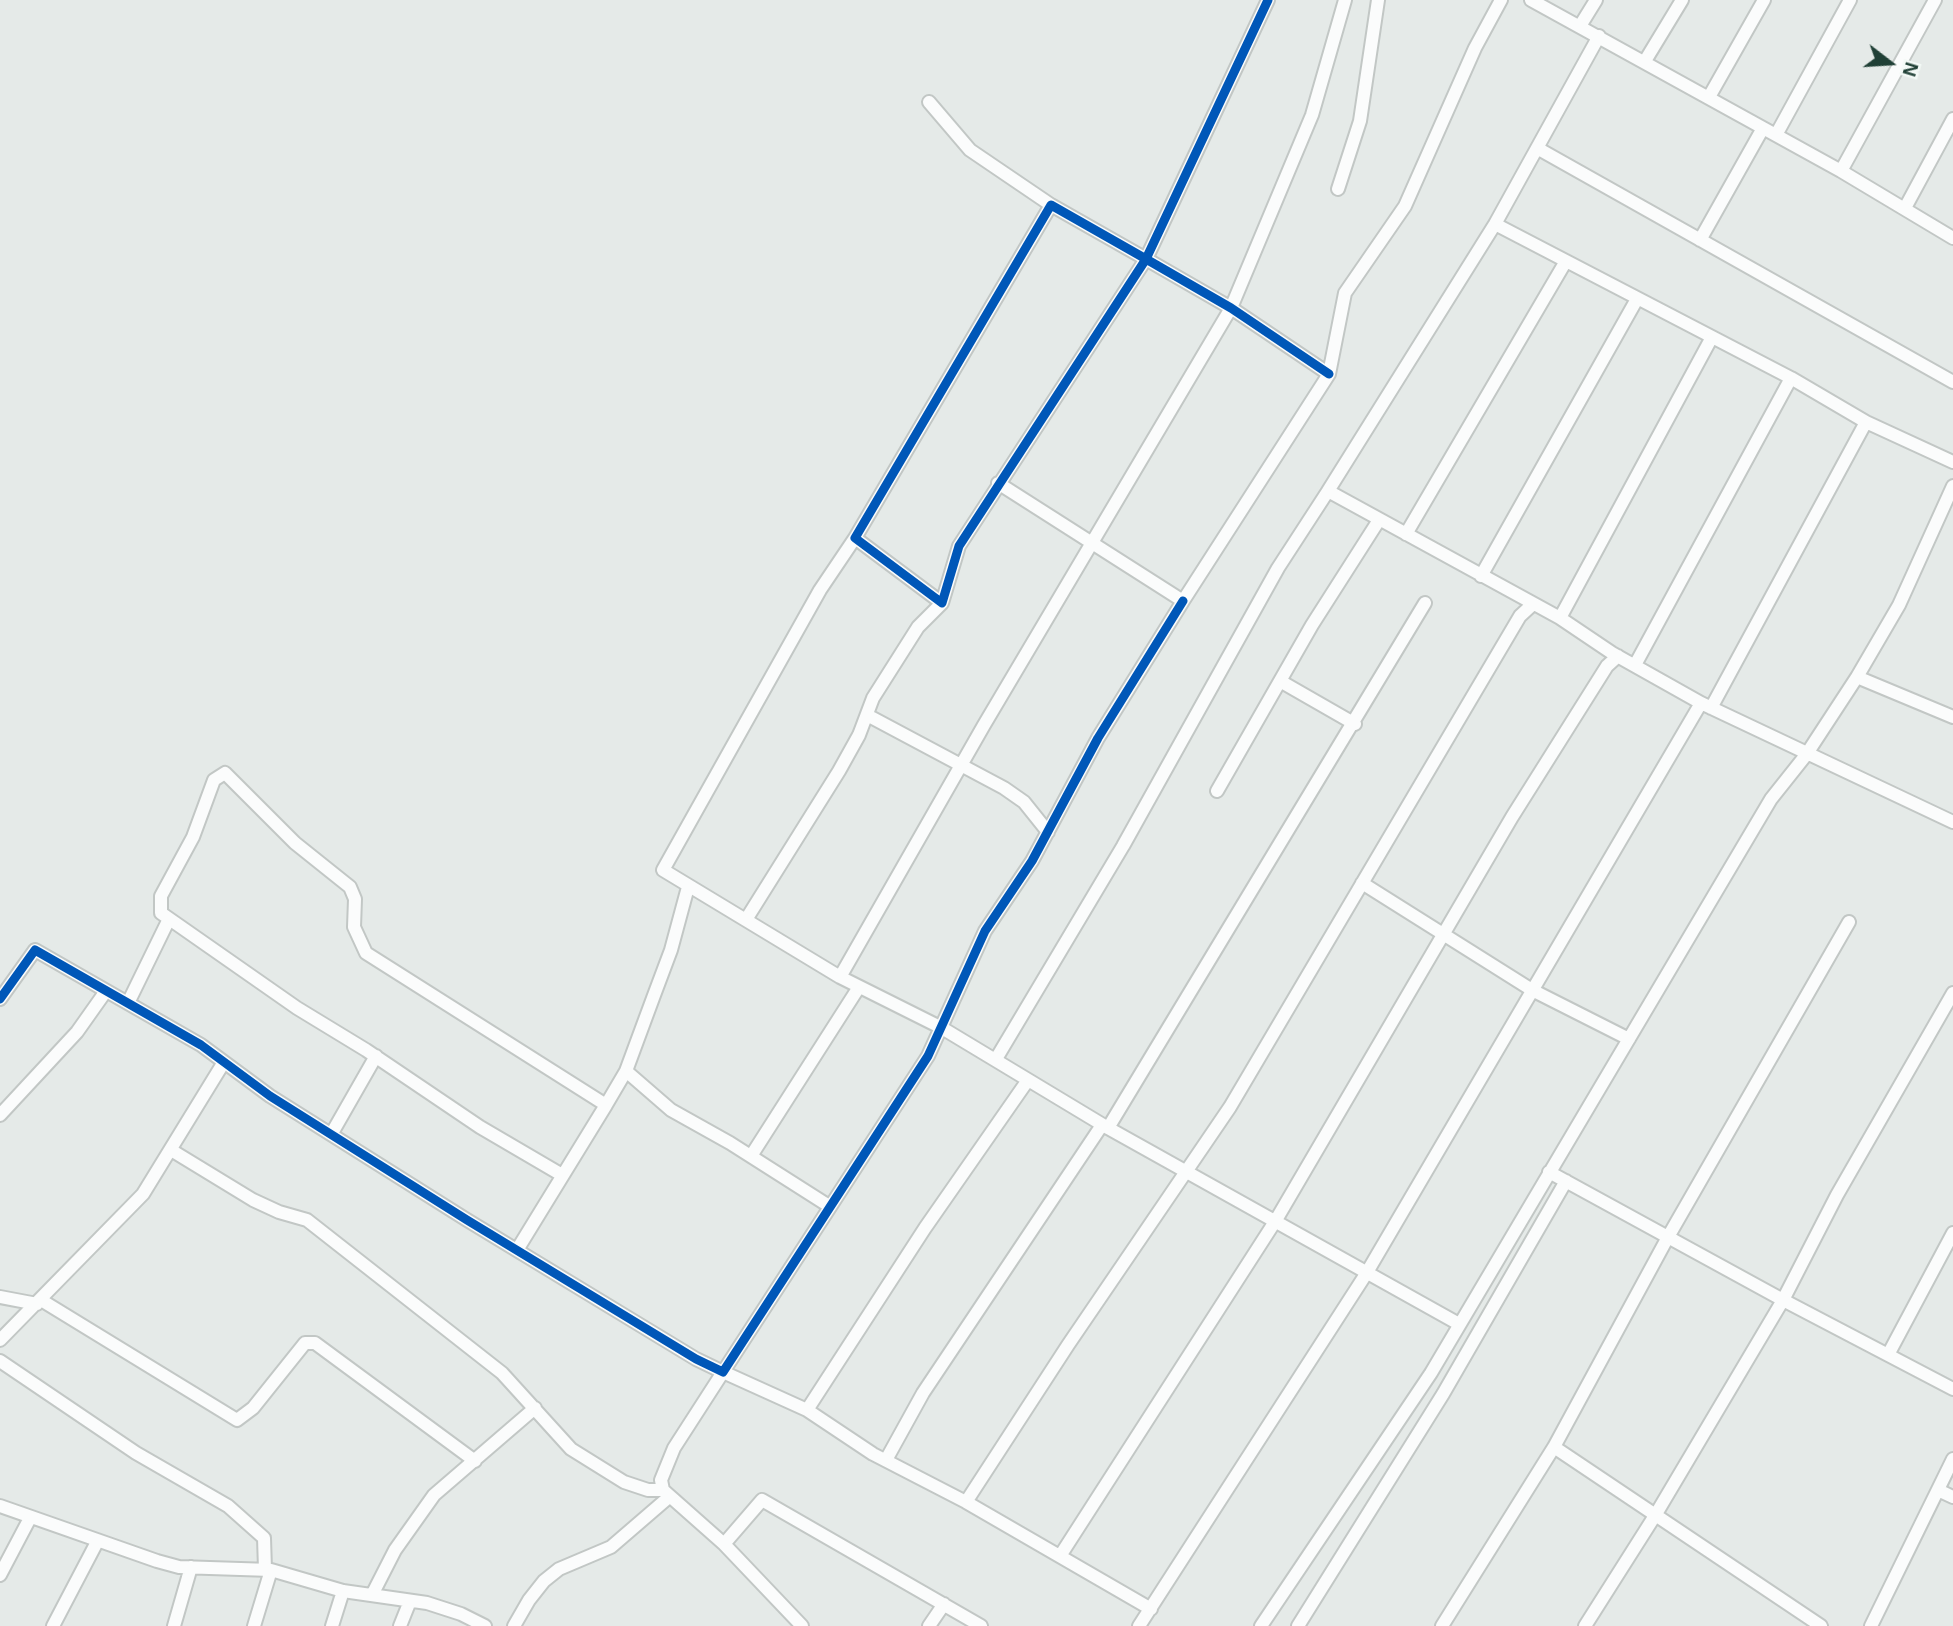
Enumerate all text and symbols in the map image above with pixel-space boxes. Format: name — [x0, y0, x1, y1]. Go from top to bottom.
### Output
north arrow — [1855, 28, 1925, 98]
text: N — [1899, 60, 1923, 79]

